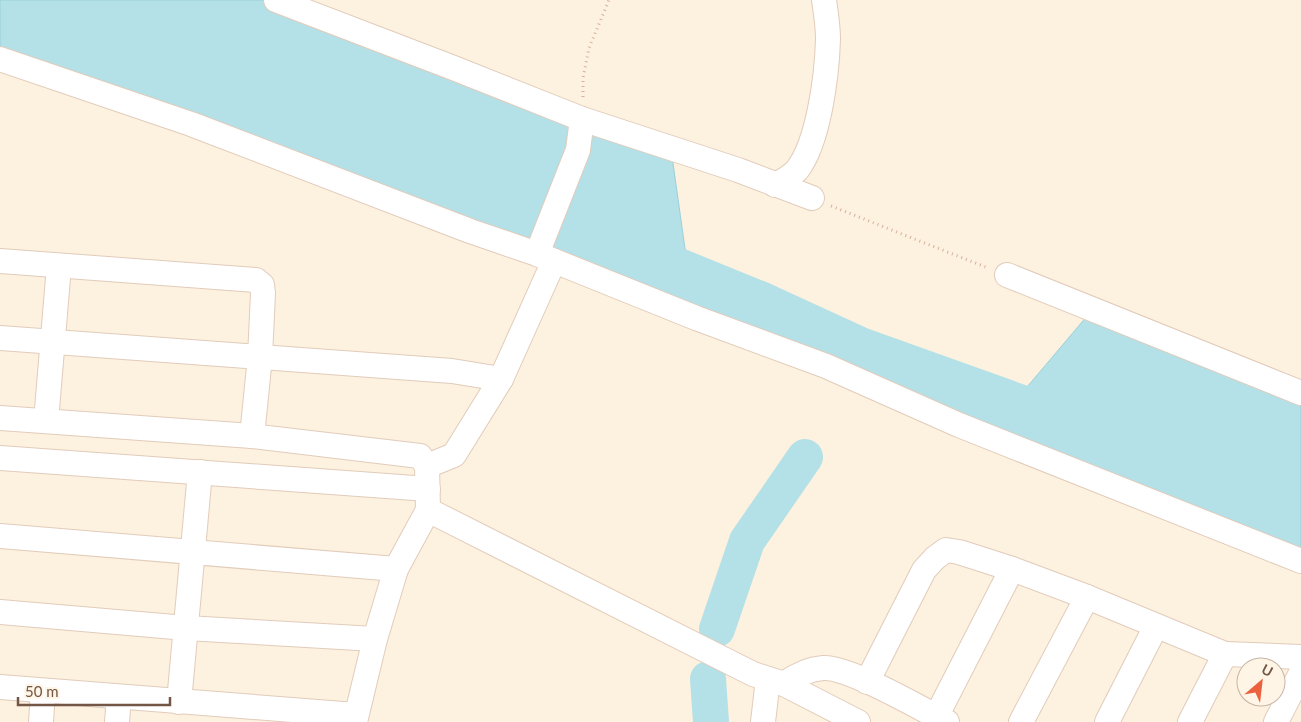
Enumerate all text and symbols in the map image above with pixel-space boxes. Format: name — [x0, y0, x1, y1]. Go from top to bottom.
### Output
north arrow — [1236, 657, 1286, 707]
text: U — [1259, 660, 1276, 680]
scale bar — [18, 674, 170, 706]
text: 50 m — [25, 682, 59, 700]

